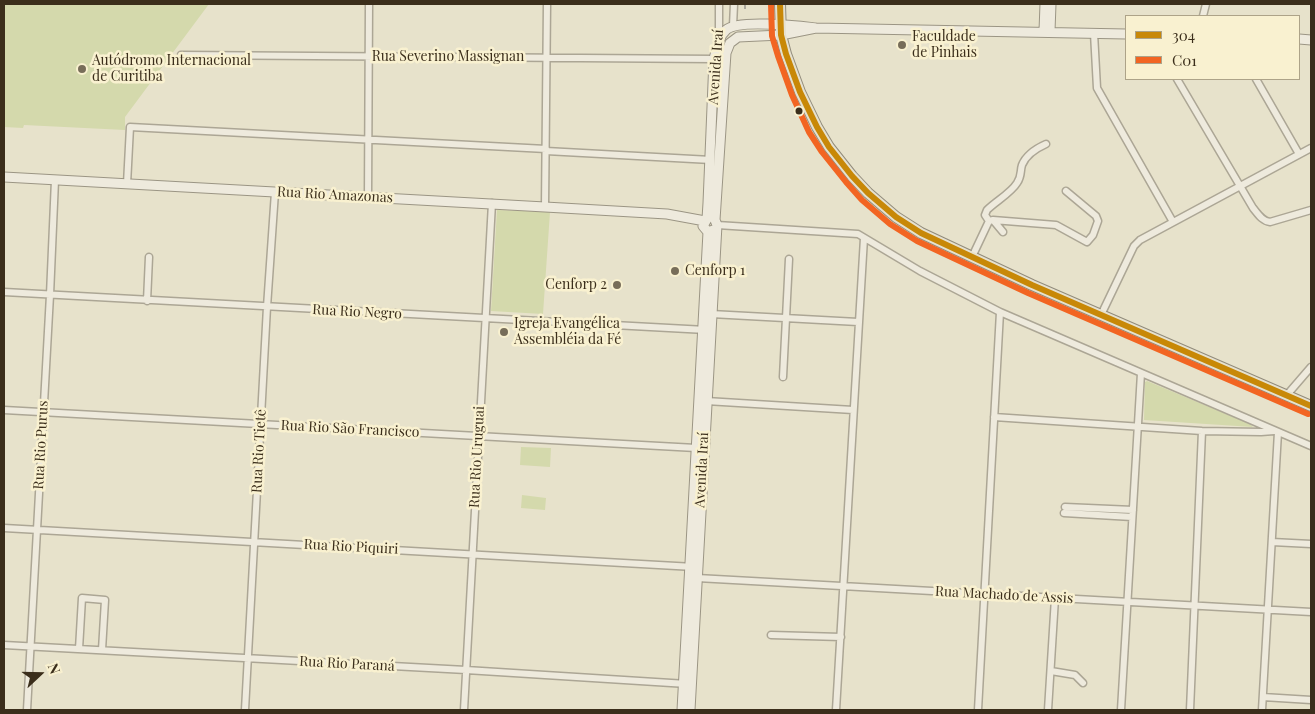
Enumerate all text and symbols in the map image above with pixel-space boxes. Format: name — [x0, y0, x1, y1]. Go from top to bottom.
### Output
legend — [1125, 15, 1300, 80]
text: 304 — [1172, 25, 1195, 45]
street label: Avenida Iraí — [705, 29, 727, 105]
place label: Faculdade de Pinhais — [912, 29, 977, 62]
marker: Faculdade de Pinhais — [896, 39, 908, 51]
street label: Rua Severino Massignan — [372, 49, 524, 65]
text: C01 — [1172, 50, 1197, 70]
place label: Autódromo Internacional de Curitiba — [92, 53, 251, 85]
marker: Autódromo Internacional de Curitiba — [76, 63, 88, 75]
unlabelled marker — [794, 106, 804, 116]
street label: Rua Rio Amazonas — [277, 184, 393, 206]
place label: Cenforp 1 — [685, 263, 745, 279]
marker: Cenforp 1 — [669, 265, 681, 277]
place label: Cenforp 2 — [545, 277, 607, 293]
marker: Cenforp 2 — [611, 279, 623, 291]
street label: Rua Rio Negro — [312, 301, 402, 323]
place label: Igreja Evangélica Assembléia da Fé — [514, 316, 621, 348]
marker: Igreja Evangélica Assembléia da Fé — [498, 326, 510, 338]
street label: Rua Rio Purus — [30, 400, 52, 490]
street label: Rua Rio Uruguai — [466, 405, 488, 509]
street label: Rua Rio Tietê — [248, 409, 270, 493]
street label: Rua Rio São Francisco — [280, 417, 420, 441]
street label: Avenida Iraí — [692, 432, 712, 508]
street label: Rua Rio Piquiri — [303, 536, 399, 558]
street label: Rua Machado de Assis — [934, 583, 1074, 607]
north arrow — [15, 649, 65, 699]
street label: Rua Rio Paraná — [299, 653, 395, 675]
text: N — [44, 660, 65, 677]

